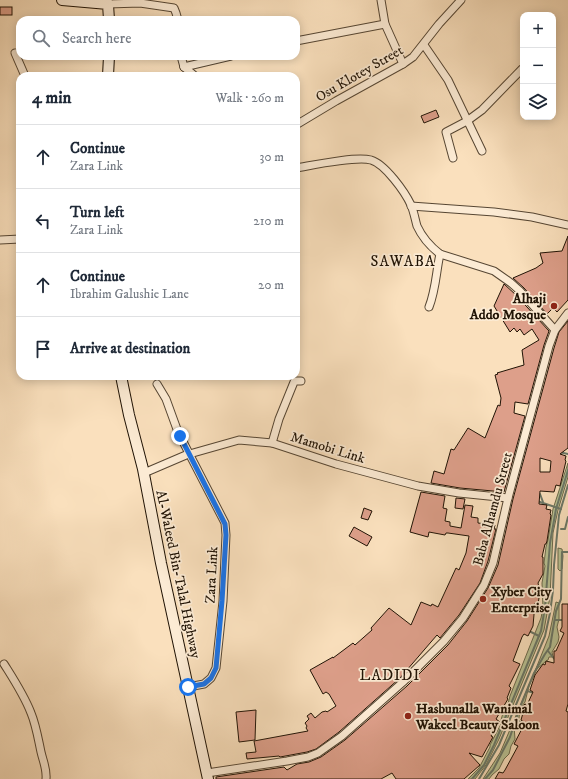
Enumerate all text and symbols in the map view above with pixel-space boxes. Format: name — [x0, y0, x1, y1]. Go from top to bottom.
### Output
map controls — [520, 12, 556, 120]
button: + — [520, 12, 556, 48]
search box — [16, 16, 300, 60]
icon: search — [30, 27, 52, 49]
text: Search here — [62, 29, 131, 48]
street label: Osu Klotey Street — [312, 41, 407, 106]
button: − — [520, 48, 556, 84]
button: layers — [520, 84, 556, 120]
text: 4 min — [32, 87, 71, 109]
text: Walk · 260 m — [216, 90, 284, 106]
text: Continue — [70, 139, 125, 158]
icon: ahead — [32, 146, 54, 168]
text: 30 m — [260, 149, 284, 165]
text: Zara Link — [70, 158, 123, 174]
text: Turn left — [70, 203, 124, 222]
icon: left — [32, 210, 54, 232]
text: 210 m — [253, 213, 284, 229]
text: Zara Link — [70, 222, 123, 238]
district label: SAWABA — [371, 252, 435, 271]
text: Continue — [70, 267, 125, 286]
icon: ahead — [32, 274, 54, 296]
text: 20 m — [258, 277, 284, 293]
text: Ibrahim Galushie Lane — [70, 286, 189, 302]
place label: Alhaji Addo Mosque — [469, 290, 546, 324]
marker: Alhaji Addo Mosque — [549, 301, 559, 311]
icon: arrive — [32, 338, 54, 360]
text: Arrive at destination — [70, 339, 190, 358]
route end — [171, 427, 189, 445]
street label: Mamobi Link — [288, 428, 367, 468]
street label: Baba Alhamdu Street — [469, 450, 517, 568]
street label: Al-Waleed Bin-Talal Highway — [151, 488, 205, 660]
street label: Zara Link — [202, 546, 222, 604]
place label: Xyber City Enterprise — [491, 583, 552, 617]
marker: Xyber City Enterprise — [478, 594, 488, 604]
district label: LADIDI — [360, 666, 420, 685]
route start — [179, 678, 197, 696]
place label: Hasbunalla Wanimal Wakeel Beauty Saloon — [415, 700, 540, 734]
marker: Hasbunalla Wanimal Wakeel Beauty Saloon — [403, 711, 413, 721]

